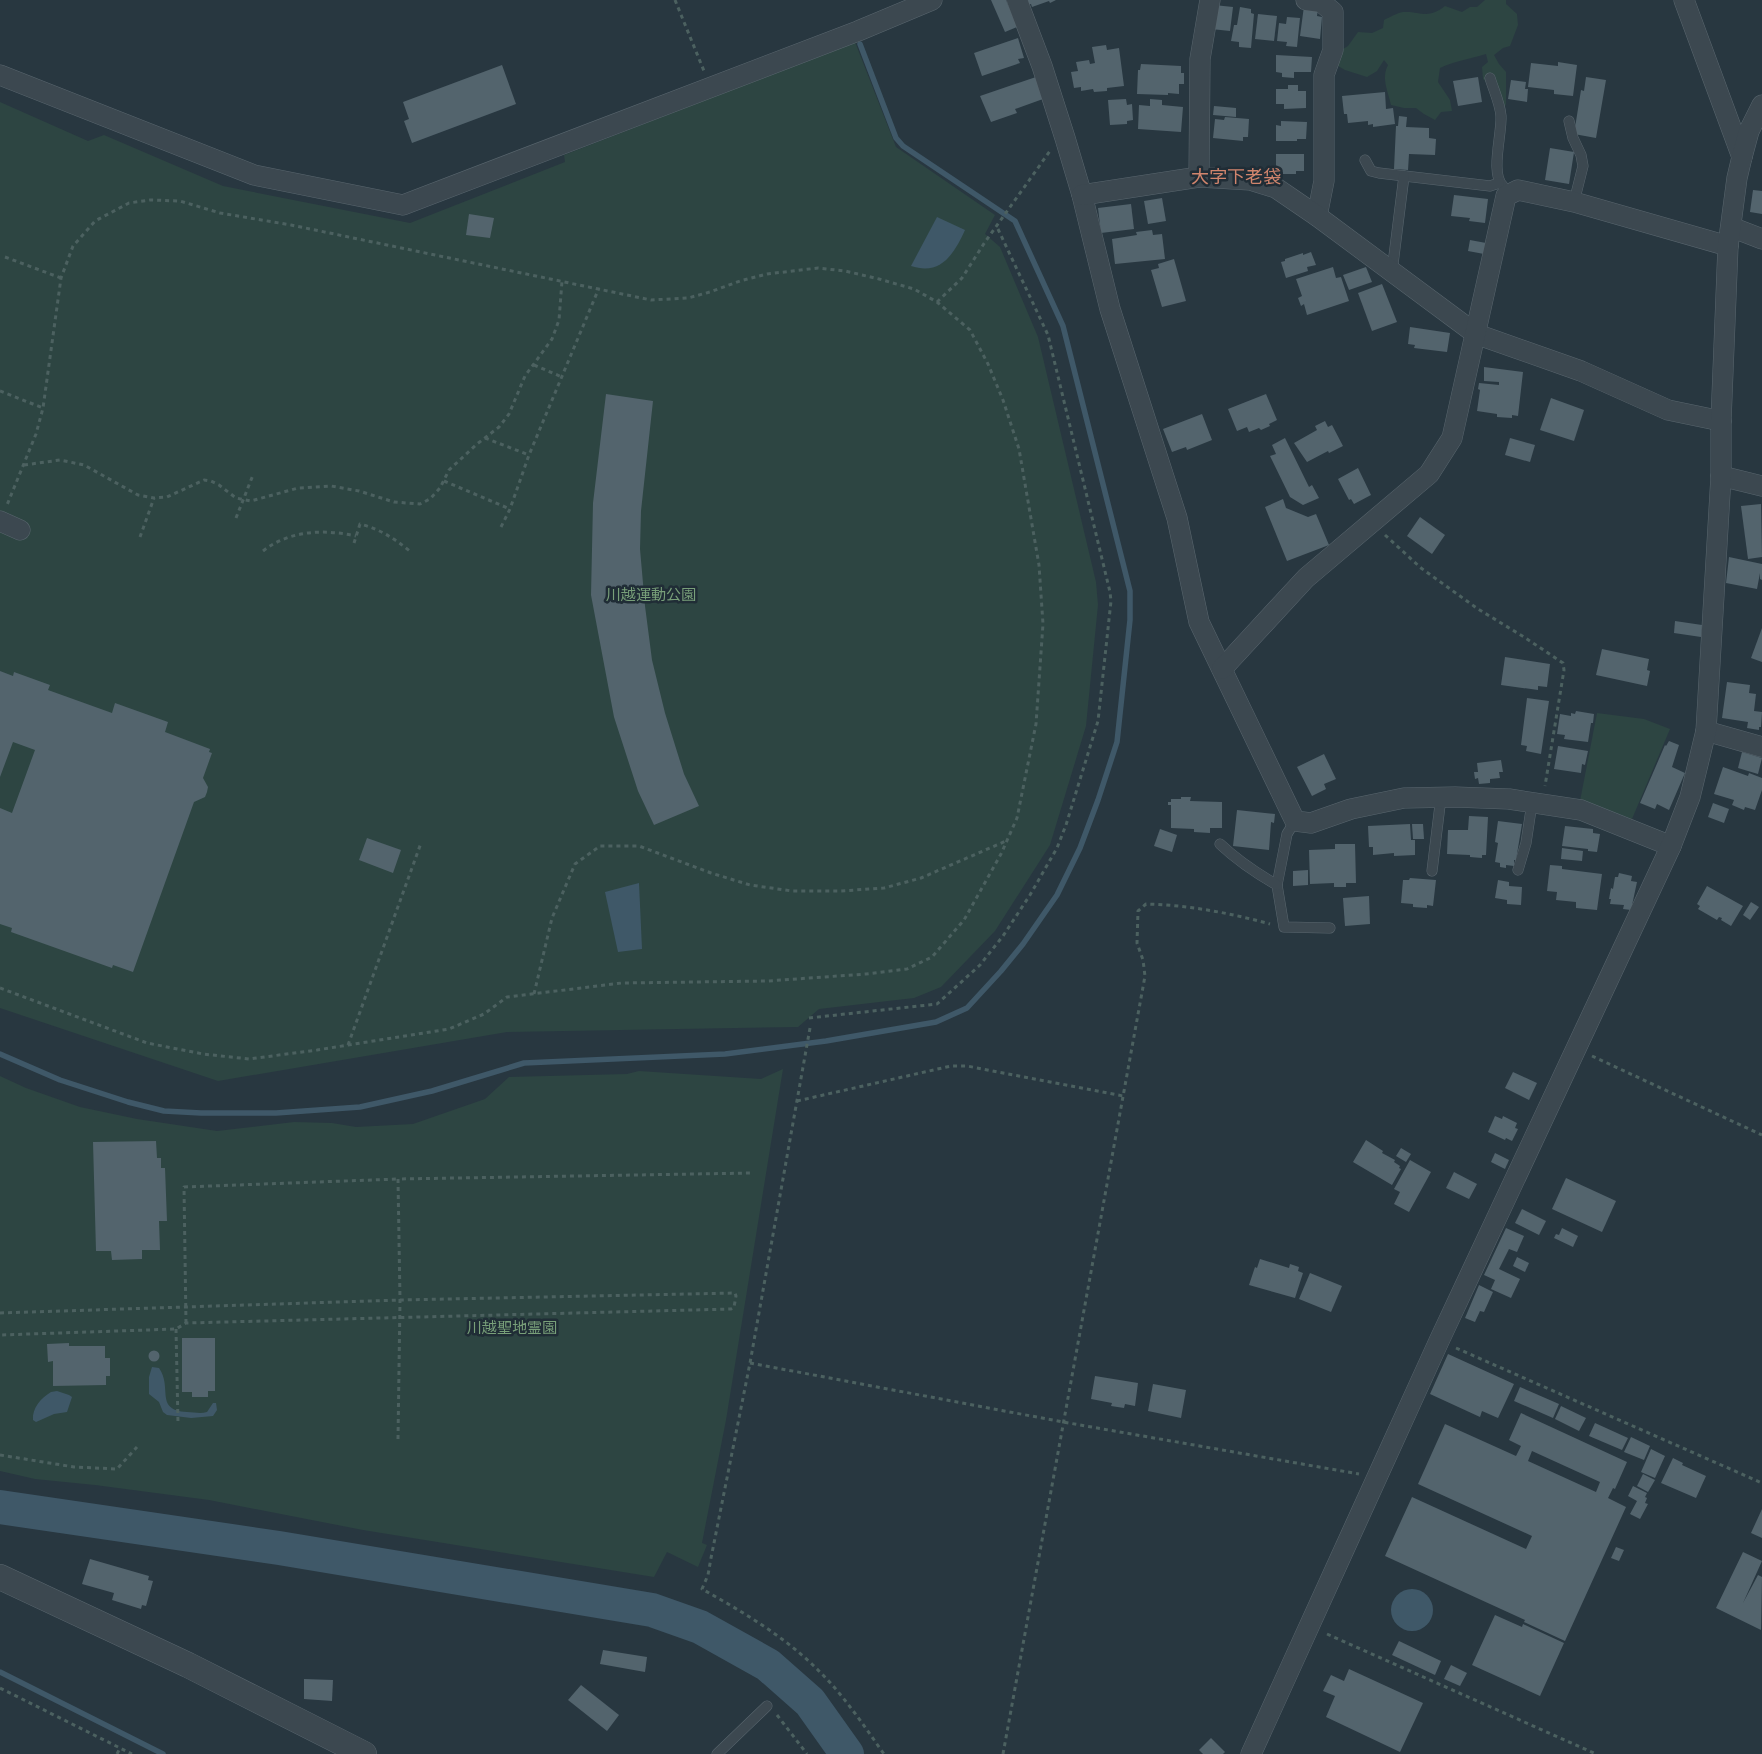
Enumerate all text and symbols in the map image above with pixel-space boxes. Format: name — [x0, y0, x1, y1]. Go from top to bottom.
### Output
district label: 大字下老袋 — [1191, 165, 1281, 187]
park label: 川越運動公園 — [606, 585, 696, 603]
park label: 川越聖地霊園 — [467, 1318, 557, 1336]

